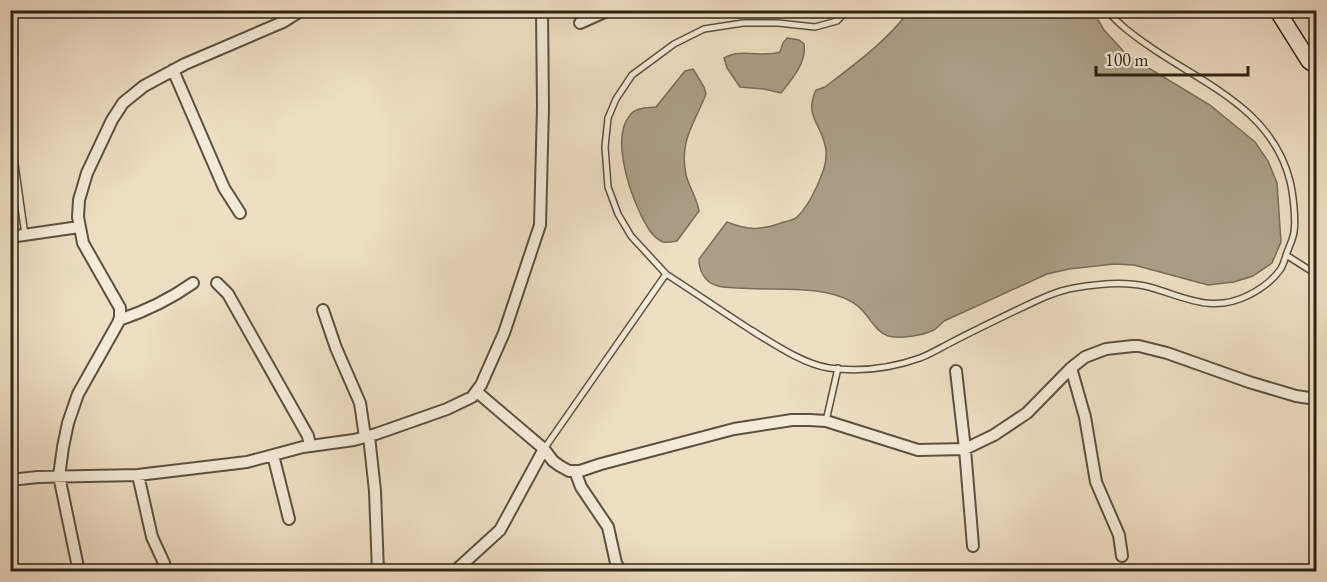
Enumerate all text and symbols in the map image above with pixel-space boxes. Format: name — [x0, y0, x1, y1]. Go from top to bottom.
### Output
scale bar — [1096, 39, 1248, 77]
text: 100 m — [1105, 48, 1149, 71]

